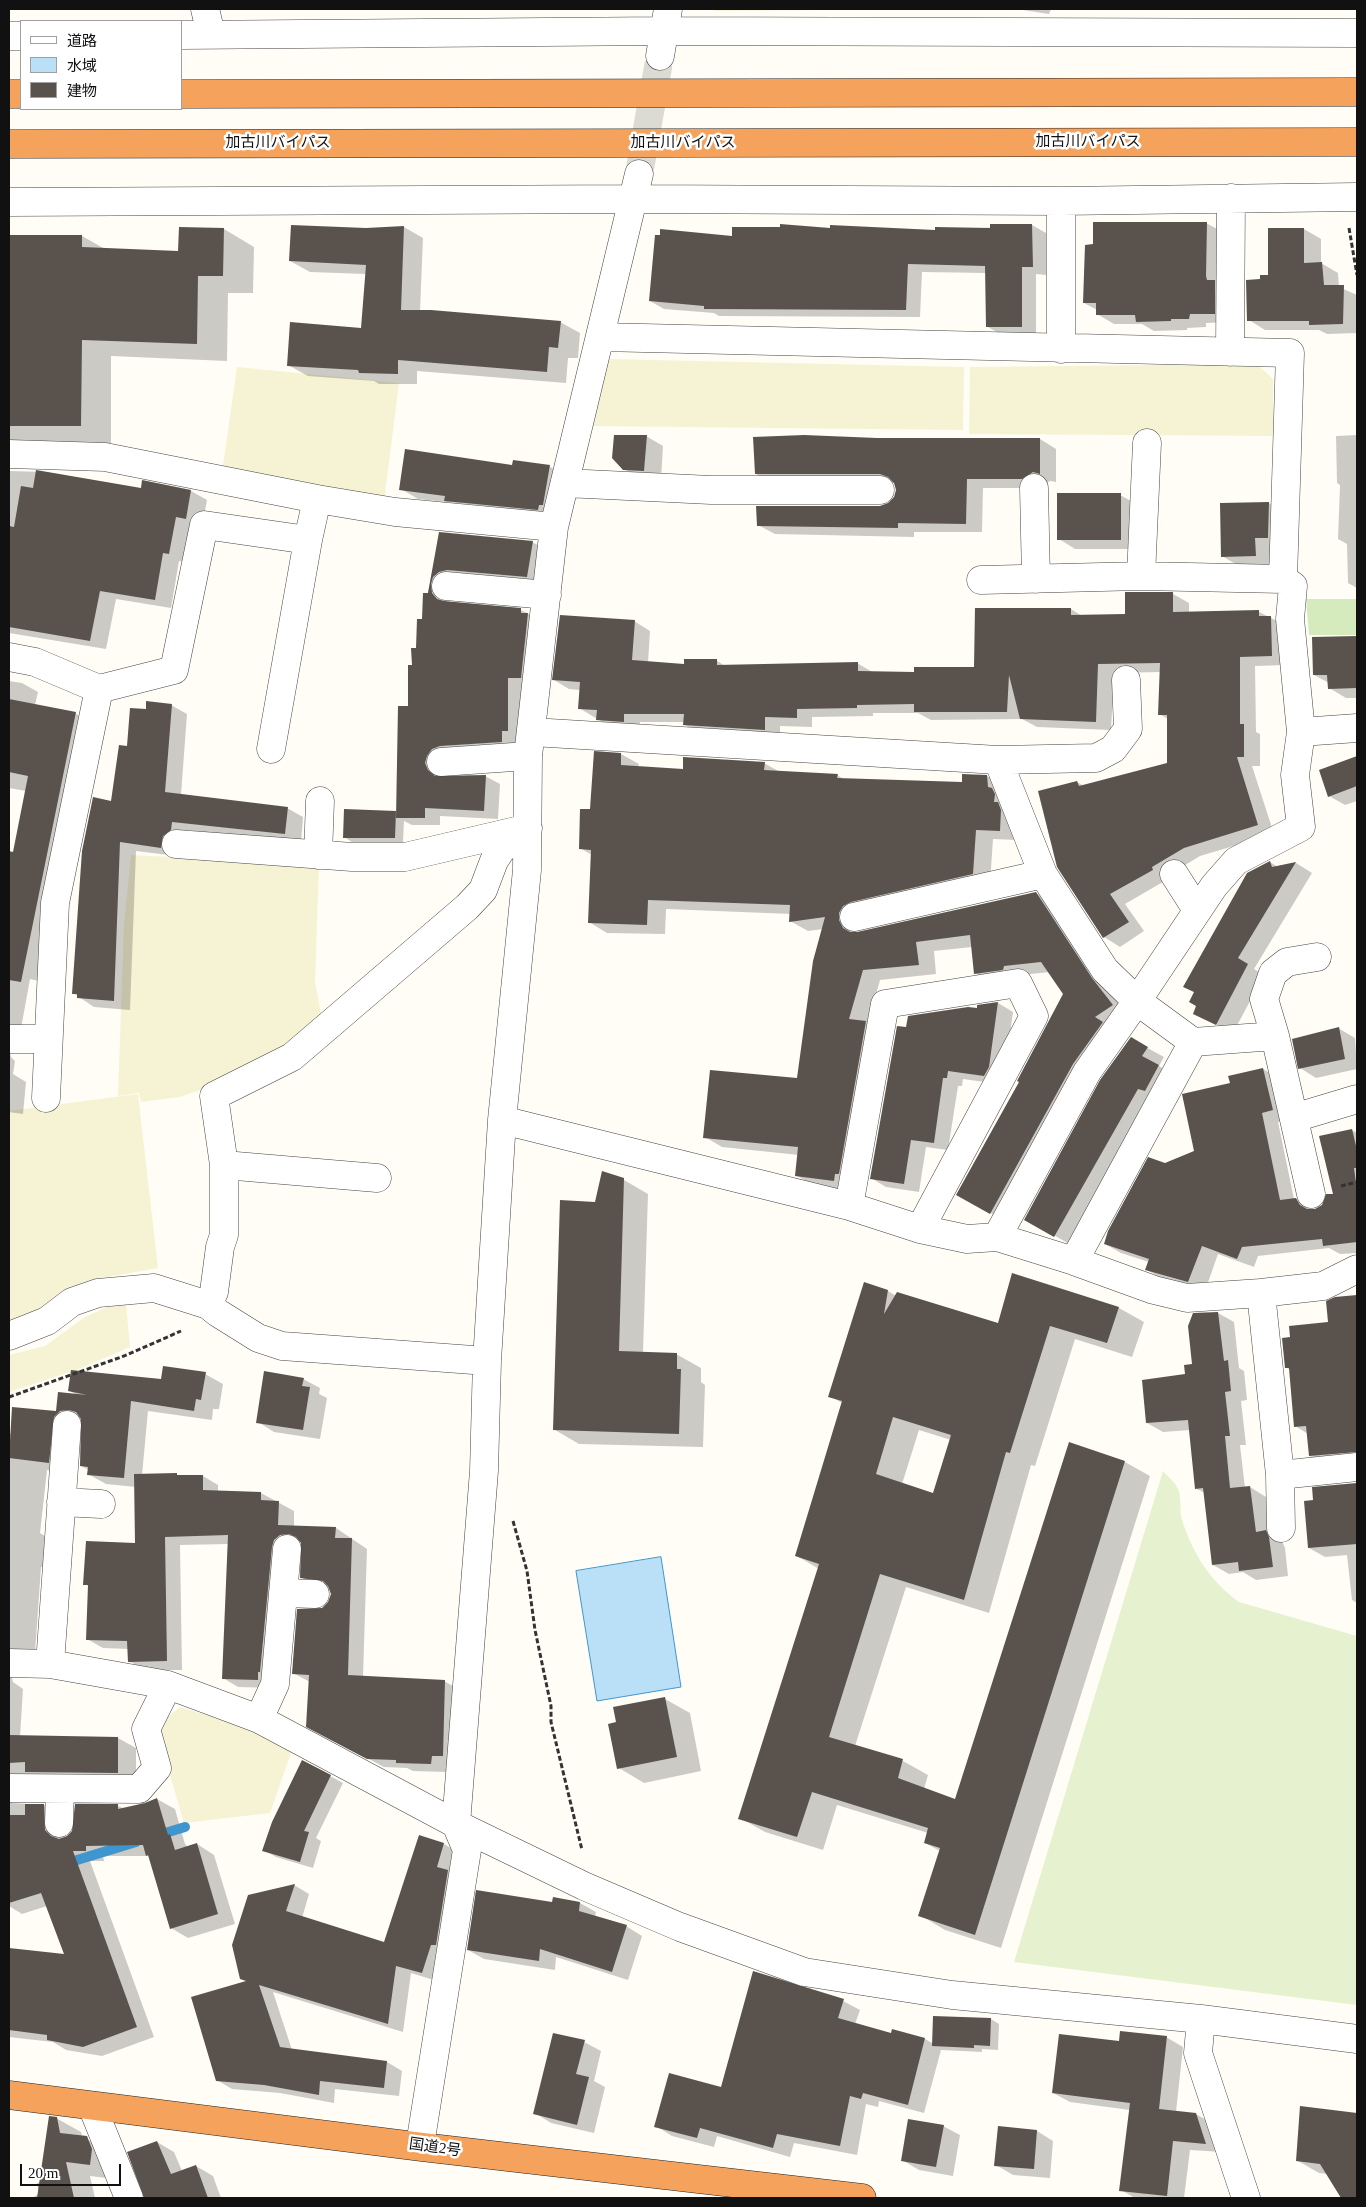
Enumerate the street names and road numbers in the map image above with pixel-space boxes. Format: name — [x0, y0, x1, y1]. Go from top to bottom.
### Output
street label: 加古川バイパス — [1036, 133, 1140, 151]
street label: 加古川バイパス — [226, 134, 330, 152]
street label: 加古川バイパス — [631, 134, 735, 152]
street label: 国道2号 — [408, 2135, 462, 2161]

